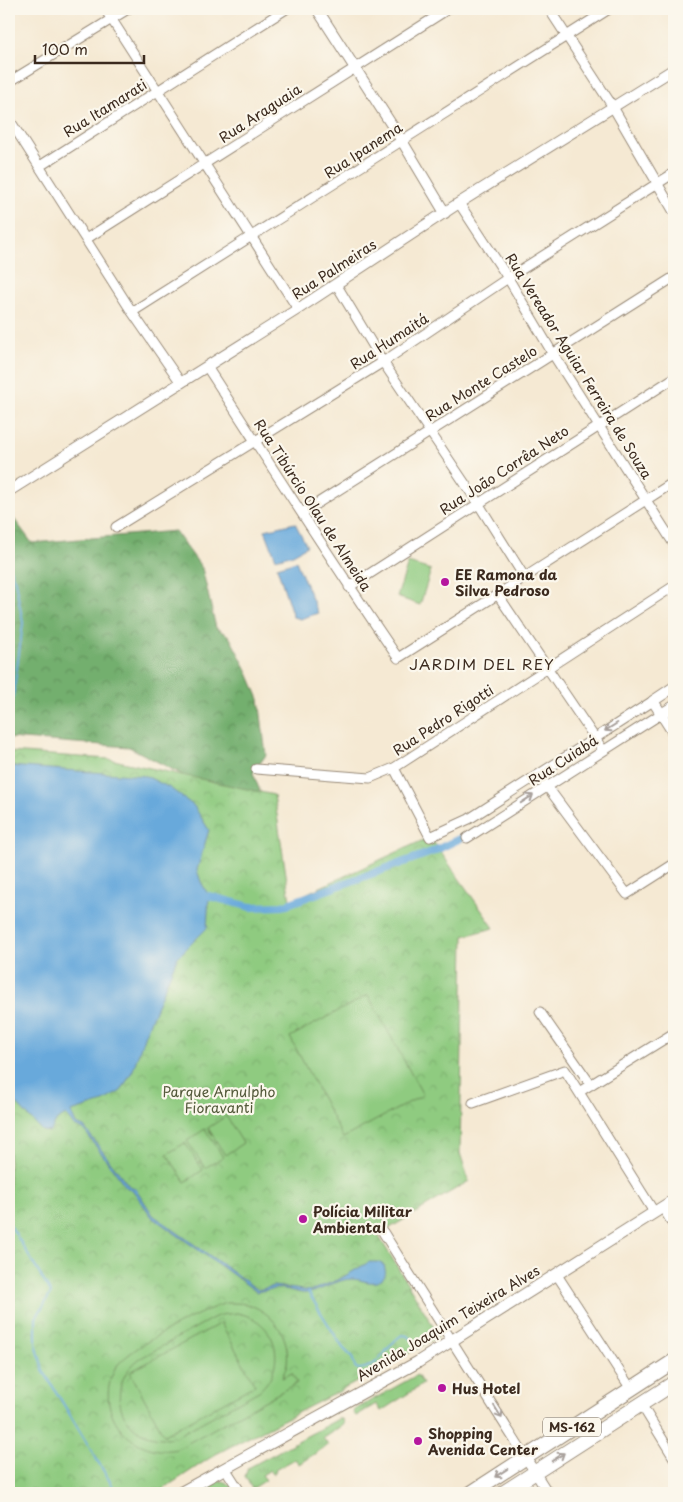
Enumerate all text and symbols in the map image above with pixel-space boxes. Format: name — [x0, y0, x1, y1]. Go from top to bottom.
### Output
scale bar — [35, 32, 144, 64]
text: 100 m — [42, 37, 88, 60]
street label: Rua Itamarati — [59, 74, 151, 142]
street label: Rua Araguaia — [215, 78, 306, 148]
street label: Rua Ipanema — [320, 117, 406, 183]
street label: Rua Palmeiras — [288, 234, 380, 304]
street label: Rua Vereador Aguiar Ferreira de Souza — [500, 249, 658, 483]
street label: Rua Humaitá — [346, 308, 432, 374]
street label: Rua Monte Castelo — [421, 340, 541, 426]
street label: Rua Tibúrcio Olau de Almeida — [249, 415, 377, 595]
street label: Rua João Corrêa Neto — [435, 420, 573, 520]
place label: EE Ramona da Silva Pedroso — [455, 564, 558, 601]
marker: EE Ramona da Silva Pedroso — [439, 576, 451, 588]
district label: JARDIM DEL REY — [409, 652, 555, 675]
street label: Rua Pedro Rigotti — [388, 679, 498, 761]
one-way arrow — [605, 723, 619, 733]
street label: Rua Cuiabá — [524, 730, 602, 790]
one-way arrow — [520, 794, 534, 804]
park label: Parque Arnulpho Fioravanti — [163, 1081, 275, 1118]
place label: Polícia Militar Ambiental — [312, 1201, 413, 1238]
marker: Polícia Militar Ambiental — [297, 1213, 309, 1225]
street label: Avenida Joaquim Teixeira Alves — [352, 1260, 544, 1386]
place label: Hus Hotel — [452, 1378, 520, 1399]
marker: Hus Hotel — [436, 1382, 448, 1394]
one-way arrow — [493, 1404, 503, 1418]
road number: MS-162 — [543, 1418, 601, 1436]
place label: Shopping Avenida Center — [427, 1423, 539, 1460]
marker: Shopping Avenida Center — [412, 1435, 424, 1447]
one-way arrow — [551, 1451, 565, 1461]
one-way arrow — [494, 1468, 508, 1479]

